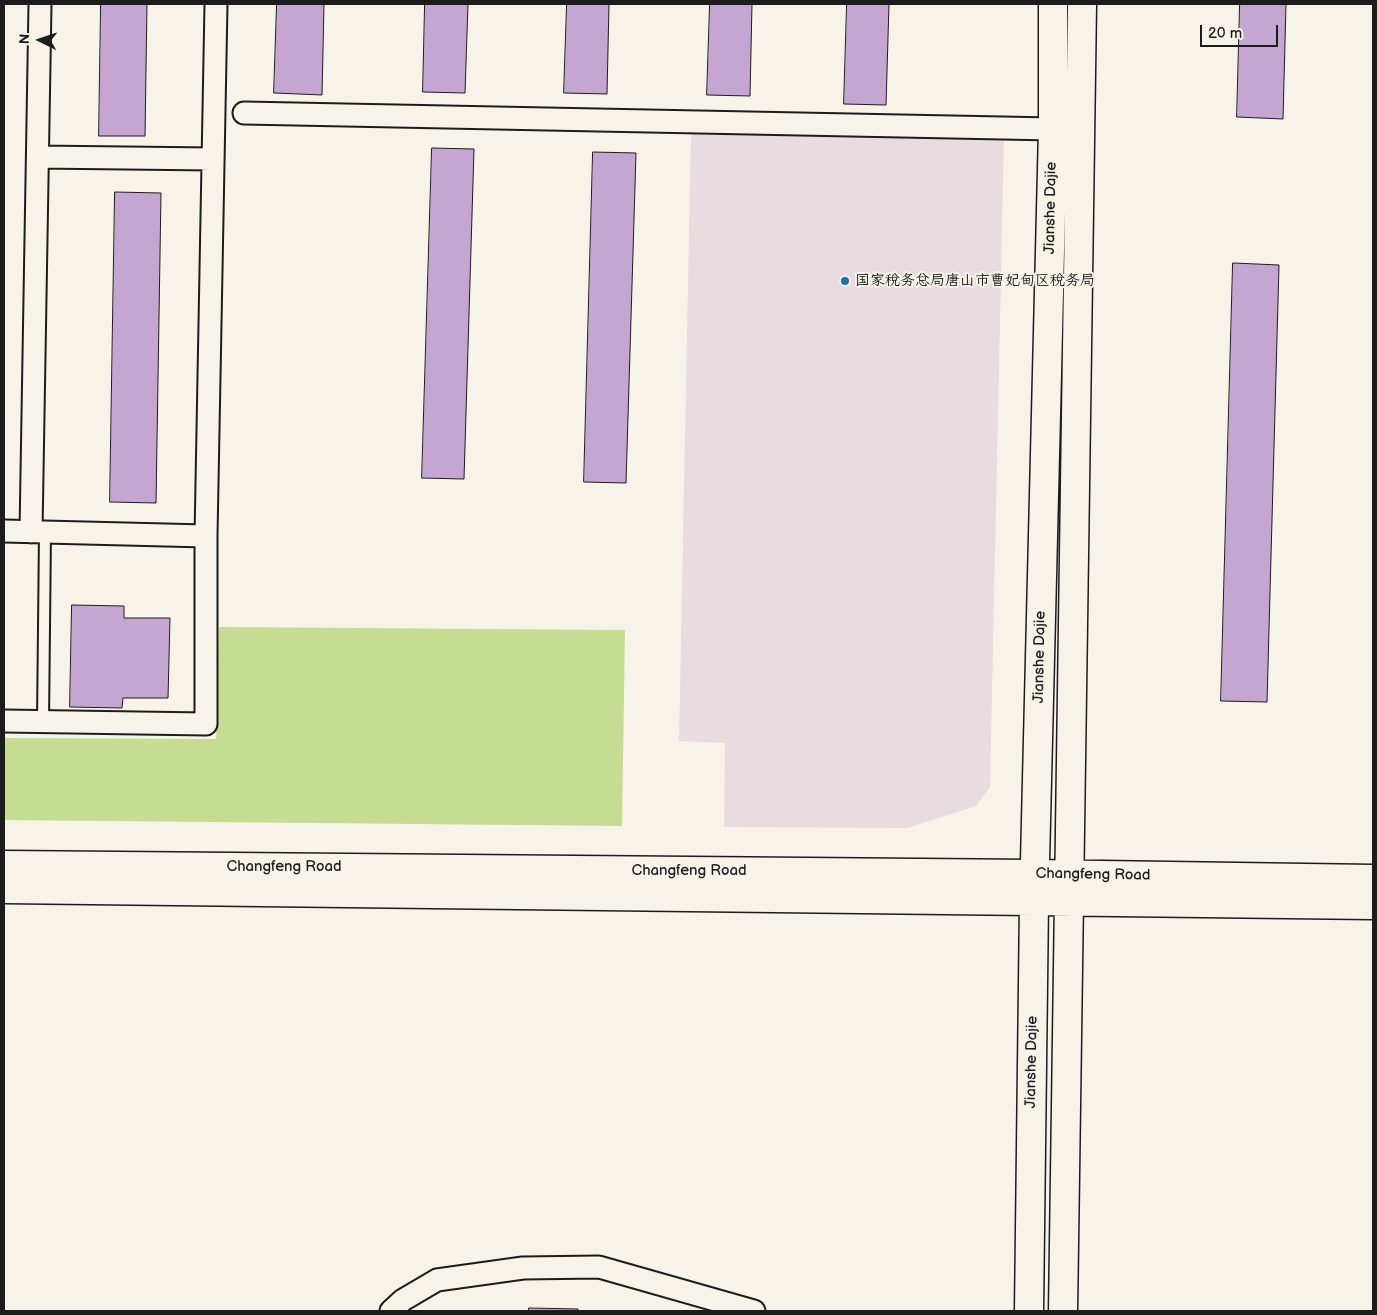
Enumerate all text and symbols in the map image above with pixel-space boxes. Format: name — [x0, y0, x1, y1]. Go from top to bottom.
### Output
north arrow — [15, 15, 65, 65]
scale bar — [1202, 15, 1280, 47]
text: 20 m — [1208, 24, 1242, 43]
text: N — [16, 33, 33, 45]
street label: Jianshe Dajie — [1041, 162, 1061, 254]
place label: 国家税务总局唐山市曹妃甸区税务局 — [855, 272, 1095, 290]
marker: 国家税务总局唐山市曹妃甸区税务局 — [839, 275, 851, 287]
street label: Jianshe Dajie — [1030, 611, 1050, 703]
street label: Changfeng Road — [227, 858, 341, 876]
street label: Changfeng Road — [632, 862, 746, 880]
street label: Changfeng Road — [1035, 865, 1151, 885]
street label: Jianshe Dajie — [1022, 1016, 1042, 1108]

